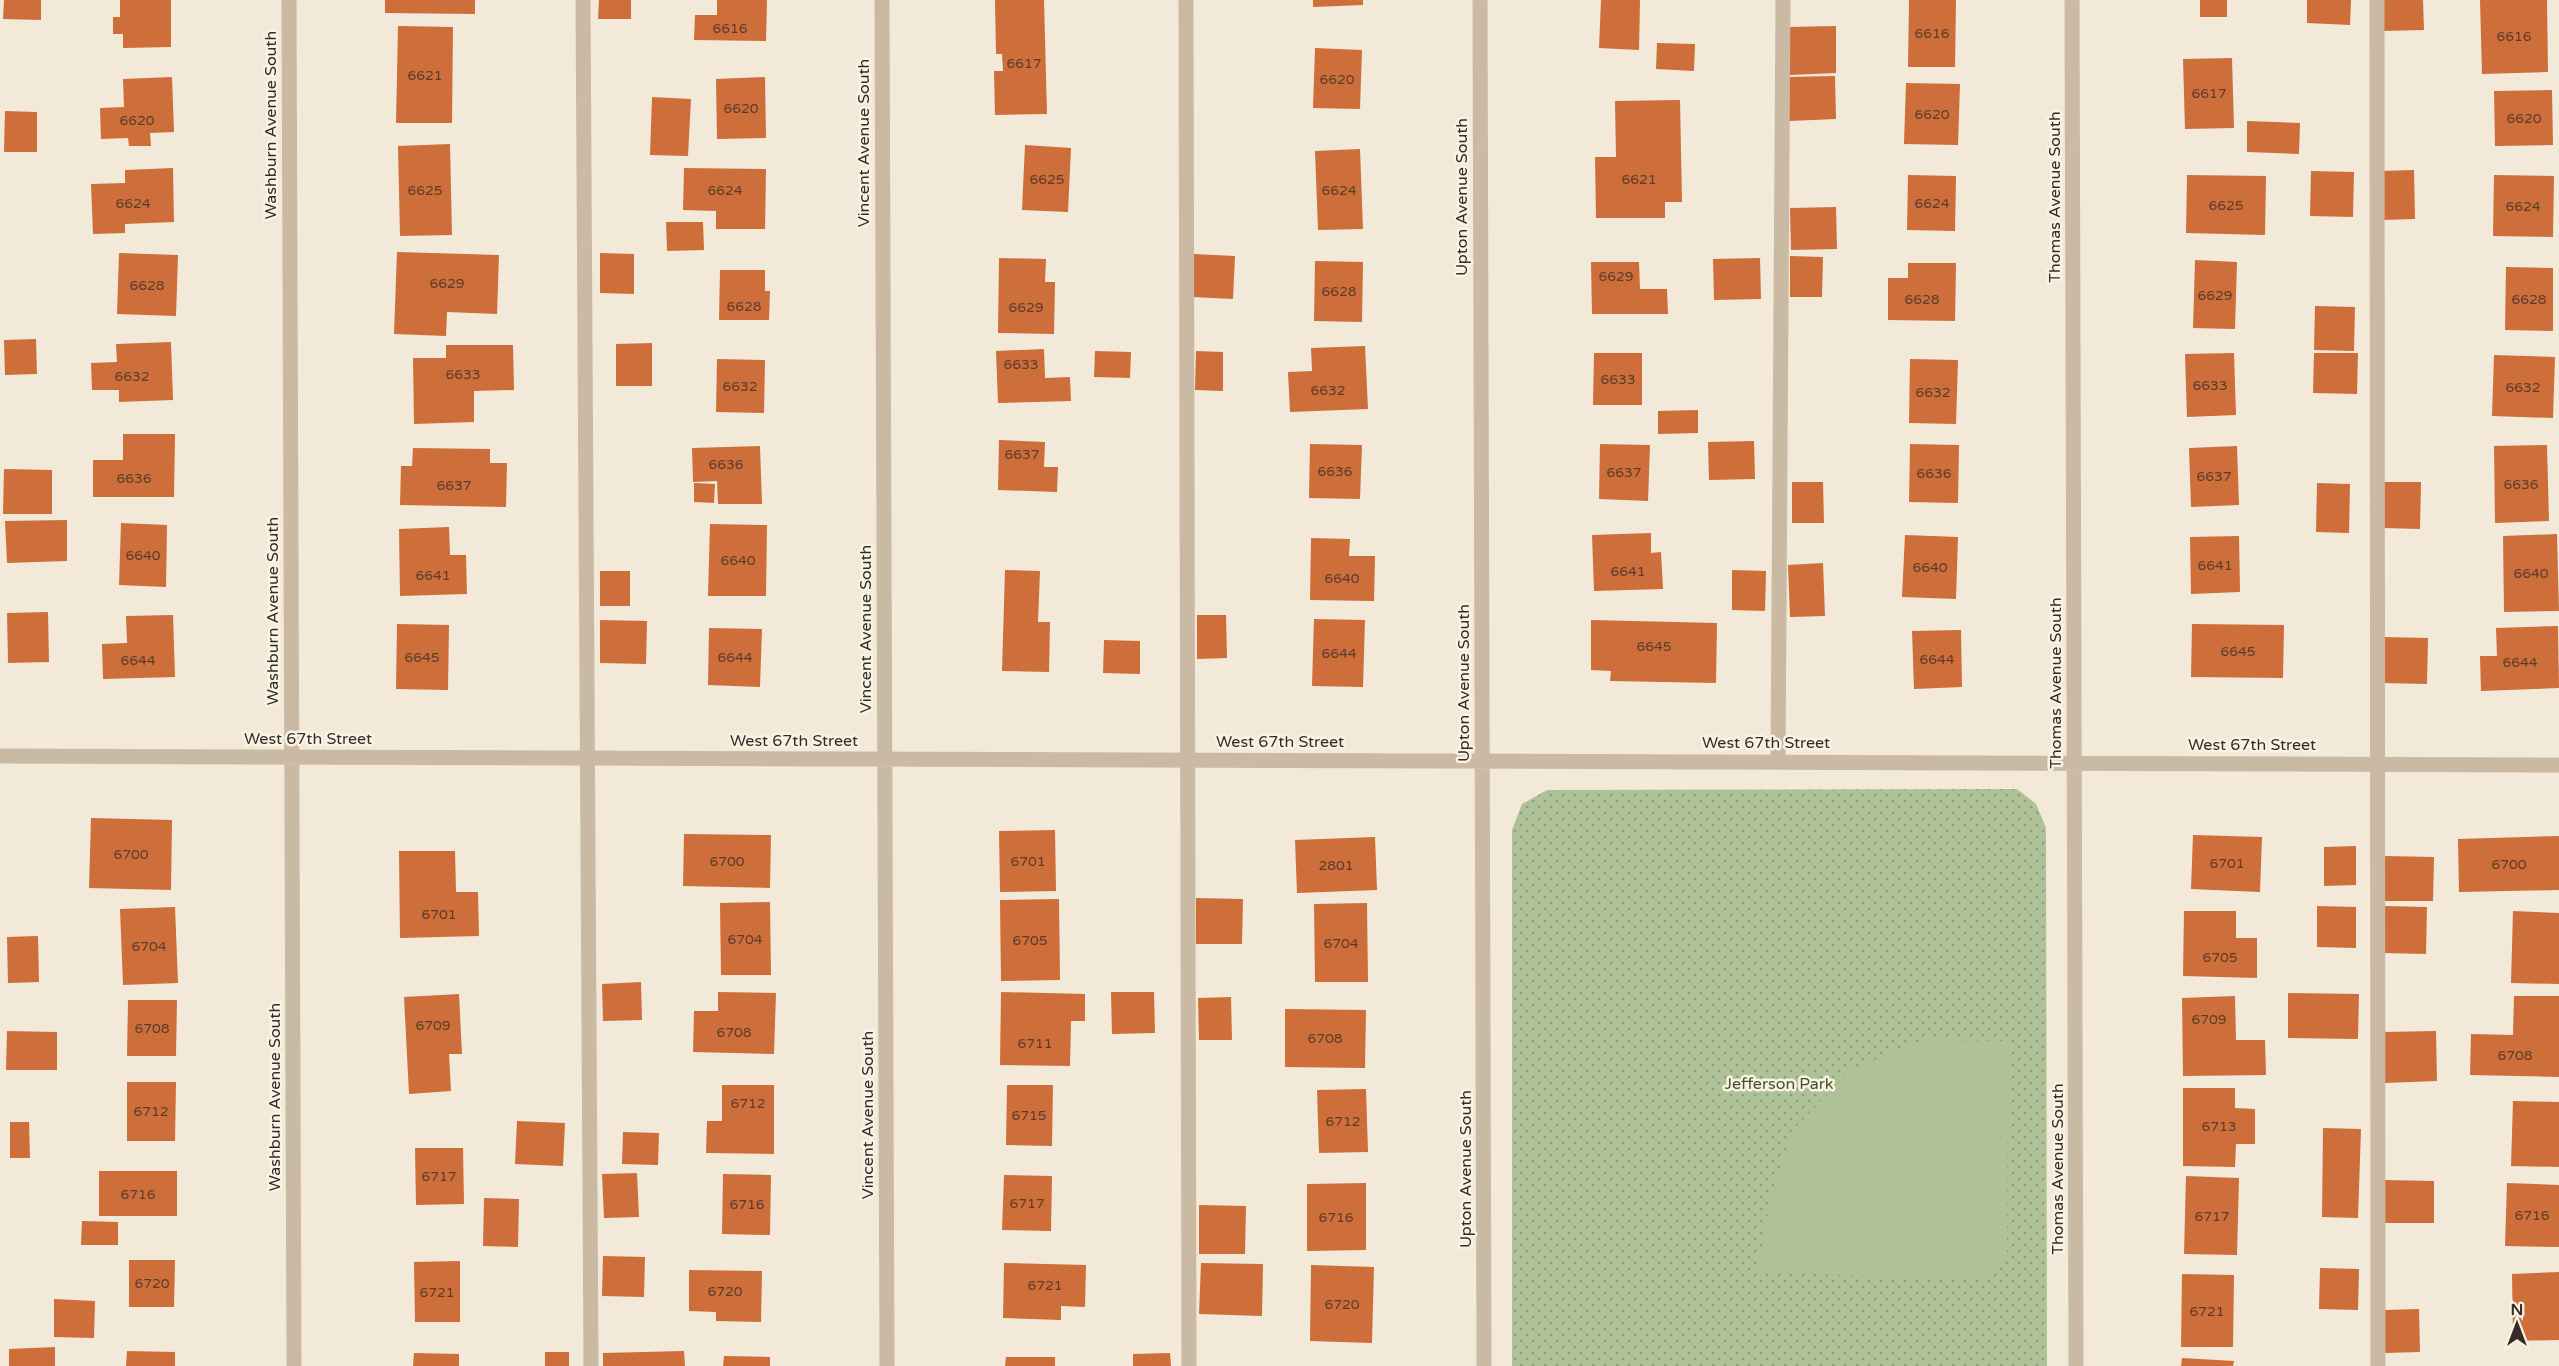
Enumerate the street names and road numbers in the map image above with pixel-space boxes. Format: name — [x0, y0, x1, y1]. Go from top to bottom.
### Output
street label: Washburn Avenue South — [261, 31, 281, 219]
street label: Vincent Avenue South — [854, 59, 874, 227]
street label: Thomas Avenue South — [2045, 111, 2065, 283]
street label: Upton Avenue South — [1452, 118, 1472, 276]
street label: Washburn Avenue South — [263, 517, 283, 705]
street label: Vincent Avenue South — [856, 545, 876, 713]
street label: Thomas Avenue South — [2046, 597, 2066, 769]
street label: Upton Avenue South — [1454, 604, 1474, 762]
street label: West 67th Street — [244, 729, 372, 749]
street label: West 67th Street — [730, 731, 858, 751]
street label: West 67th Street — [1216, 732, 1344, 752]
street label: West 67th Street — [1702, 733, 1830, 753]
street label: West 67th Street — [2188, 735, 2316, 755]
street label: Washburn Avenue South — [265, 1003, 285, 1191]
street label: Vincent Avenue South — [858, 1031, 878, 1199]
street label: Thomas Avenue South — [2048, 1083, 2068, 1255]
street label: Upton Avenue South — [1456, 1090, 1476, 1248]

